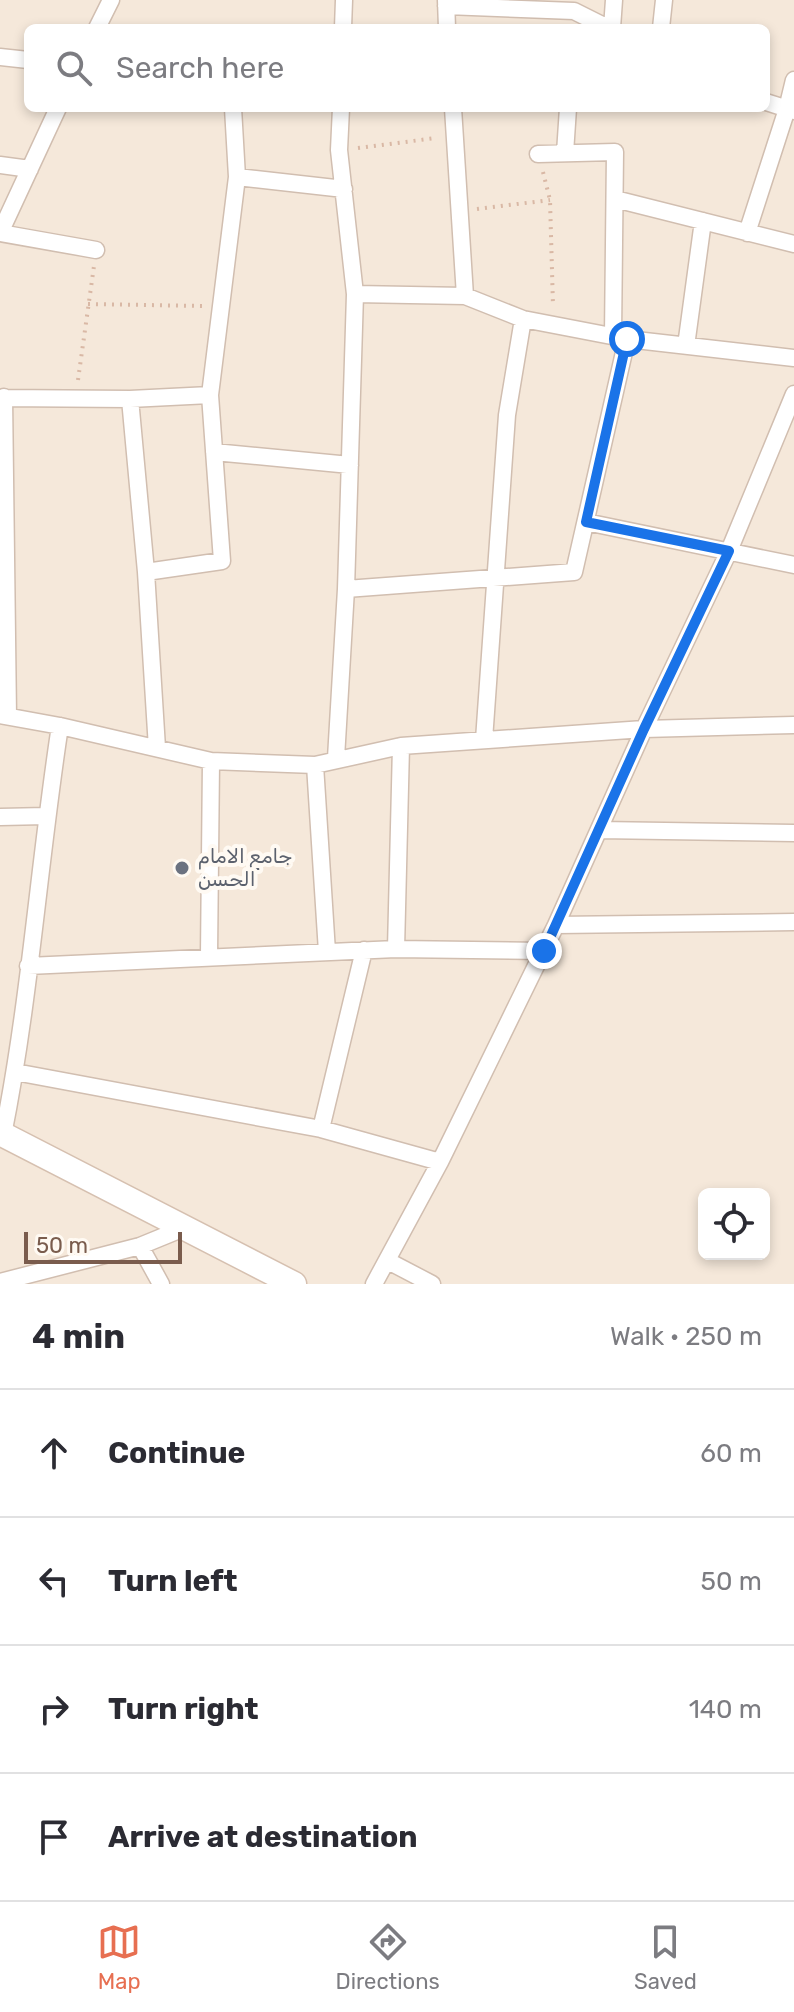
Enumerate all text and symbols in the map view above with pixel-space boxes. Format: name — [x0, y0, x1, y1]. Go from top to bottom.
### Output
search box — [24, 24, 770, 112]
icon: search — [52, 46, 96, 90]
text: Search here — [116, 50, 284, 86]
route start — [609, 321, 645, 357]
place label: جامع الامام الحسن — [198, 844, 292, 891]
marker: جامع الامام الحسن — [173, 859, 191, 877]
route end — [526, 933, 562, 969]
map controls — [698, 1188, 770, 1260]
button: locate — [698, 1188, 770, 1260]
scale bar — [24, 1228, 182, 1264]
text: 50 m — [36, 1232, 88, 1259]
text: 4 min — [32, 1316, 125, 1357]
text: Walk · 250 m — [610, 1321, 762, 1352]
icon: ahead — [32, 1431, 76, 1475]
text: Continue — [108, 1435, 245, 1471]
text: 60 m — [700, 1438, 762, 1469]
icon: left — [32, 1559, 76, 1603]
text: Turn left — [108, 1563, 238, 1599]
text: 50 m — [701, 1566, 762, 1597]
icon: right — [32, 1687, 76, 1731]
text: Turn right — [108, 1691, 259, 1727]
text: 140 m — [689, 1694, 762, 1725]
icon: arrive — [32, 1815, 76, 1859]
text: Arrive at destination — [108, 1819, 418, 1855]
tab: Map — [97, 1920, 141, 1995]
tab: Directions — [335, 1920, 440, 1995]
tab: Saved — [634, 1920, 697, 1995]

